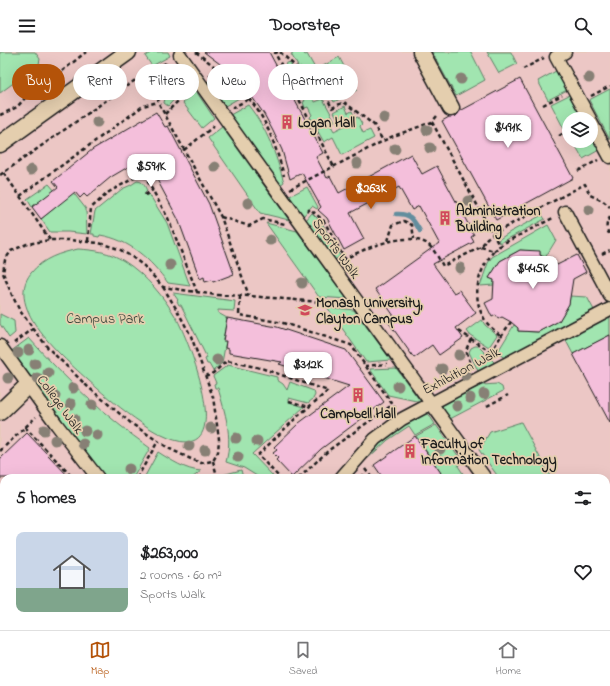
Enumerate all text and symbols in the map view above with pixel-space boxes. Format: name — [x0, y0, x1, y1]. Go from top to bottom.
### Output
text: Doorstep — [270, 13, 340, 39]
icon: menu — [16, 15, 38, 37]
icon: search — [572, 15, 594, 37]
chip: Buy — [12, 64, 65, 100]
chip: Rent — [73, 64, 127, 100]
chip: Filters — [135, 64, 199, 100]
chip: New — [207, 64, 260, 100]
chip: Apartment — [268, 64, 358, 100]
map controls — [562, 112, 598, 148]
button: layers — [562, 112, 598, 148]
place label: Logan Hall — [298, 113, 356, 136]
building icon: Logan Hall — [279, 114, 295, 130]
pin: $491K — [480, 115, 536, 149]
text: $491K — [494, 118, 522, 137]
pin: $591K — [123, 154, 179, 188]
text: $591K — [136, 157, 166, 176]
pin: $263K — [343, 176, 399, 210]
text: $263K — [355, 179, 387, 198]
place label: Administration Building — [455, 201, 541, 240]
building icon: Administration Building — [437, 210, 453, 226]
street label: Sports Walk — [307, 214, 365, 284]
pin: $445K — [505, 256, 561, 290]
text: $445K — [517, 259, 549, 278]
place label: Monash University, Clayton Campus — [316, 293, 423, 332]
school or university icon: Monash University, Clayton Campus — [297, 302, 313, 318]
park label: Campus Park — [66, 309, 145, 330]
street label: Exhibition Walk — [419, 342, 505, 401]
pin: $312K — [280, 352, 336, 386]
text: $312K — [293, 355, 323, 374]
street label: College Walk — [30, 371, 89, 440]
building icon: Campbell Hall — [350, 387, 366, 403]
place label: Campbell Hall — [320, 404, 396, 425]
place label: Faculty of Information Technology — [420, 434, 557, 473]
building icon: Faculty of Information Technology — [402, 443, 418, 459]
text: 5 homes — [16, 486, 76, 511]
icon: filters — [572, 487, 594, 509]
text: $263,000 — [140, 541, 198, 566]
icon: home — [48, 548, 96, 596]
icon: heart — [572, 561, 594, 583]
text: 2 rooms · 60 m² — [140, 566, 222, 585]
text: Sports Walk — [140, 585, 205, 604]
tab: Map — [89, 639, 111, 679]
tab: Saved — [289, 639, 318, 679]
tab: Home — [495, 639, 521, 679]

